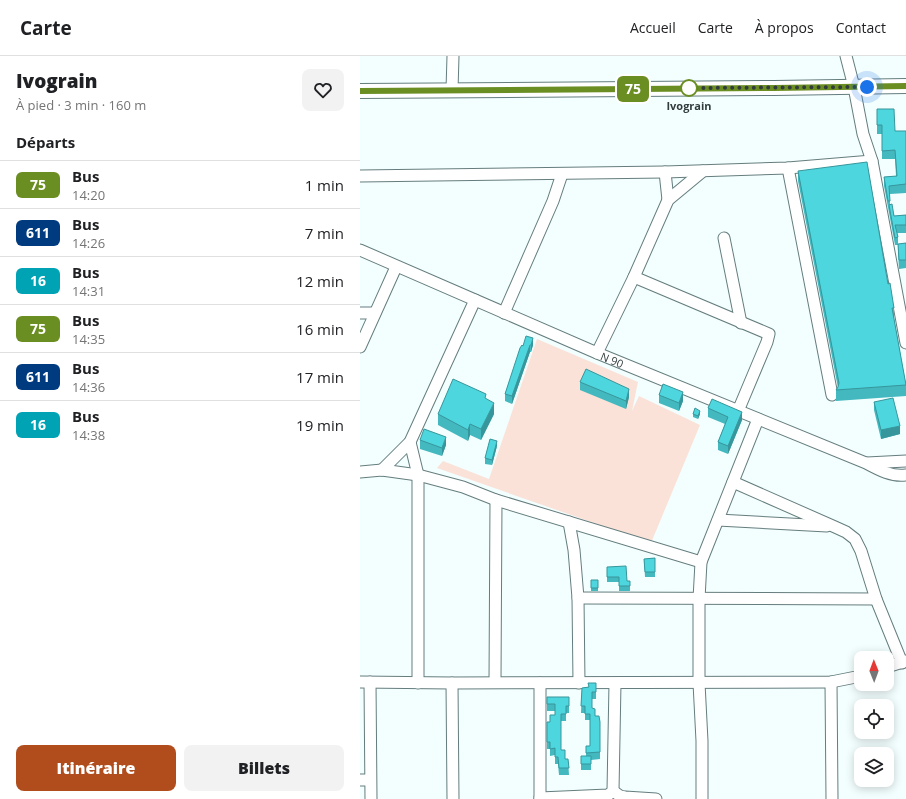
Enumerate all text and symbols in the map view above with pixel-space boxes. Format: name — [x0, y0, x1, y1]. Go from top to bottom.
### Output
text: Carte — [20, 15, 72, 41]
text: Accueil — [630, 18, 676, 37]
text: Carte — [698, 18, 733, 37]
text: À propos — [755, 18, 814, 37]
text: Contact — [836, 18, 886, 37]
text: Ivograin — [16, 68, 98, 94]
button: heart — [302, 69, 344, 111]
line badge: 75 — [615, 76, 651, 102]
your location — [857, 77, 877, 97]
text: 75 — [625, 79, 641, 98]
marker: Ivograin — [680, 79, 698, 97]
text: À pied · 3 min · 160 m — [16, 96, 146, 114]
place label: Ivograin — [666, 98, 712, 113]
text: Départs — [16, 132, 75, 152]
text: Bus — [72, 166, 99, 186]
text: 75 — [30, 175, 46, 194]
text: 1 min — [305, 175, 344, 195]
text: 14:20 — [72, 186, 105, 204]
text: Bus — [72, 214, 99, 234]
text: 611 — [26, 223, 50, 242]
text: 7 min — [305, 223, 344, 243]
text: 14:26 — [72, 234, 105, 252]
text: Bus — [72, 262, 99, 282]
text: 16 — [30, 271, 46, 290]
text: 12 min — [296, 271, 344, 291]
text: 14:31 — [72, 282, 105, 300]
text: Bus — [72, 310, 99, 330]
text: 75 — [30, 319, 46, 338]
text: 16 min — [296, 319, 344, 339]
text: 14:35 — [72, 330, 105, 348]
street label: N 90 — [599, 348, 626, 371]
text: Bus — [72, 358, 99, 378]
text: 611 — [26, 367, 50, 386]
text: 17 min — [296, 367, 344, 387]
text: 14:36 — [72, 378, 105, 396]
text: Bus — [72, 406, 99, 426]
text: 16 — [30, 415, 46, 434]
text: 19 min — [296, 415, 344, 435]
text: 14:38 — [72, 426, 105, 444]
north arrow — [854, 651, 894, 691]
map controls — [854, 651, 894, 787]
button: locate — [854, 699, 894, 739]
button: Itinéraire — [16, 745, 176, 791]
button: Billets — [184, 745, 344, 791]
button: layers — [854, 747, 894, 787]

